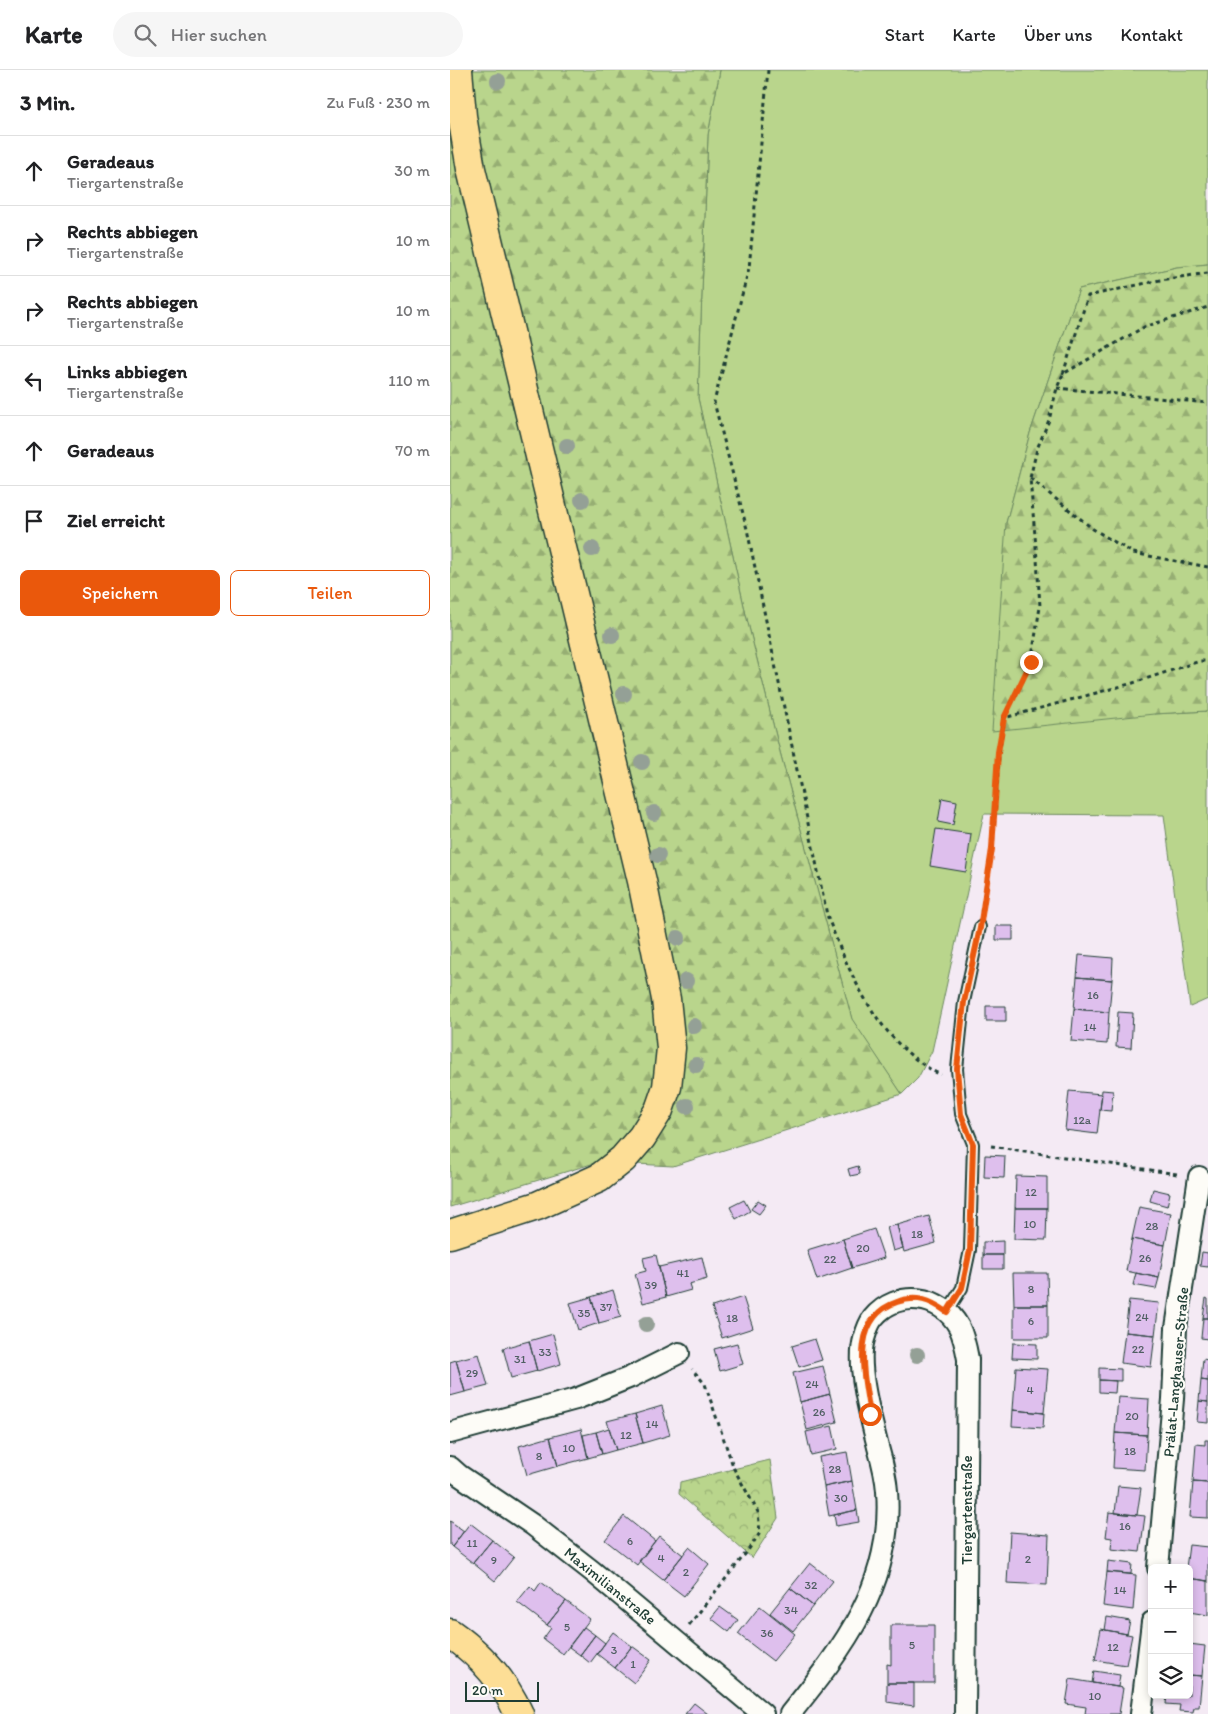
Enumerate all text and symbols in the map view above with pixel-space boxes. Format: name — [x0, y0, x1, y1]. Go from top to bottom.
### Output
search box — [113, 12, 463, 57]
text: Karte — [25, 20, 83, 49]
icon: search — [131, 21, 159, 49]
text: Hier suchen — [171, 23, 267, 46]
text: Start — [885, 24, 924, 46]
text: Karte — [952, 24, 996, 46]
text: Über uns — [1024, 24, 1093, 46]
text: Kontakt — [1121, 24, 1183, 46]
text: 3 Min. — [20, 90, 75, 115]
text: Zu Fuß · 230 m — [327, 93, 430, 112]
text: Geradeaus — [67, 150, 154, 173]
icon: ahead — [20, 157, 48, 185]
text: 30 m — [394, 161, 430, 180]
text: Tiergartenstraße — [67, 173, 184, 192]
text: Rechts abbiegen — [67, 220, 198, 243]
icon: right — [20, 227, 48, 255]
text: 10 m — [396, 231, 430, 250]
text: Tiergartenstraße — [67, 243, 184, 262]
text: Rechts abbiegen — [67, 290, 198, 313]
icon: right — [20, 297, 48, 325]
text: 10 m — [396, 301, 430, 320]
text: Tiergartenstraße — [67, 313, 184, 332]
text: Links abbiegen — [67, 360, 187, 383]
icon: left — [20, 367, 48, 395]
text: 110 m — [388, 371, 430, 390]
text: Tiergartenstraße — [67, 383, 184, 402]
icon: ahead — [20, 437, 48, 465]
text: Geradeaus — [67, 439, 154, 462]
text: 70 m — [395, 441, 430, 460]
icon: arrive — [20, 507, 48, 535]
text: Ziel erreicht — [67, 509, 165, 532]
button: Speichern — [20, 570, 220, 616]
button: Teilen — [230, 570, 430, 616]
route end — [1020, 651, 1043, 674]
house number: 16 — [1087, 988, 1099, 1002]
house number: 14 — [1084, 1020, 1096, 1034]
house number: 12a — [1073, 1113, 1092, 1127]
house number: 12 — [1025, 1185, 1038, 1199]
house number: 10 — [1024, 1217, 1036, 1231]
house number: 28 — [1146, 1219, 1159, 1233]
house number: 18 — [911, 1227, 923, 1241]
house number: 20 — [856, 1241, 870, 1255]
house number: 26 — [1139, 1251, 1151, 1265]
house number: 22 — [824, 1252, 837, 1266]
house number: 41 — [677, 1266, 690, 1280]
house number: 39 — [645, 1278, 657, 1292]
house number: 8 — [1028, 1282, 1035, 1296]
street label: Prälat-Langhauser-Straße — [1160, 1286, 1192, 1458]
house number: 37 — [600, 1300, 612, 1314]
house number: 35 — [578, 1306, 590, 1320]
house number: 24 — [1135, 1310, 1149, 1324]
house number: 18 — [726, 1311, 738, 1325]
house number: 6 — [1028, 1314, 1034, 1328]
house number: 22 — [1132, 1342, 1145, 1356]
house number: 33 — [538, 1345, 552, 1359]
house number: 31 — [514, 1352, 526, 1366]
house number: 29 — [466, 1366, 478, 1380]
house number: 24 — [805, 1377, 819, 1391]
house number: 4 — [1026, 1383, 1034, 1397]
route start — [859, 1403, 882, 1426]
house number: 26 — [813, 1405, 825, 1419]
house number: 20 — [1125, 1409, 1139, 1423]
house number: 14 — [646, 1417, 658, 1431]
house number: 12 — [620, 1428, 633, 1442]
house number: 10 — [563, 1441, 575, 1455]
house number: 18 — [1124, 1444, 1136, 1458]
house number: 8 — [536, 1449, 543, 1463]
street label: Tiergartenstraße — [958, 1455, 976, 1565]
house number: 28 — [829, 1462, 842, 1476]
house number: 30 — [834, 1491, 848, 1505]
house number: 16 — [1119, 1519, 1131, 1533]
house number: 6 — [627, 1534, 633, 1548]
house number: 11 — [466, 1536, 478, 1550]
street label: Maximilianstraße — [560, 1543, 660, 1629]
house number: 4 — [657, 1551, 665, 1565]
house number: 2 — [1025, 1552, 1032, 1566]
house number: 9 — [491, 1553, 497, 1567]
map controls — [1148, 1564, 1193, 1699]
button: + — [1148, 1564, 1193, 1609]
house number: 2 — [683, 1565, 690, 1579]
house number: 32 — [805, 1578, 818, 1592]
house number: 14 — [1114, 1583, 1126, 1597]
house number: 34 — [784, 1603, 798, 1617]
button: − — [1148, 1609, 1193, 1654]
house number: 5 — [564, 1620, 570, 1634]
house number: 36 — [761, 1626, 773, 1640]
house number: 5 — [909, 1638, 915, 1652]
house number: 12 — [1107, 1640, 1120, 1654]
house number: 3 — [611, 1643, 618, 1657]
button: layers — [1148, 1654, 1193, 1699]
house number: 1 — [630, 1657, 636, 1671]
scale bar — [465, 1679, 539, 1702]
text: 20 m — [472, 1682, 503, 1699]
house number: 10 — [1089, 1689, 1101, 1703]

